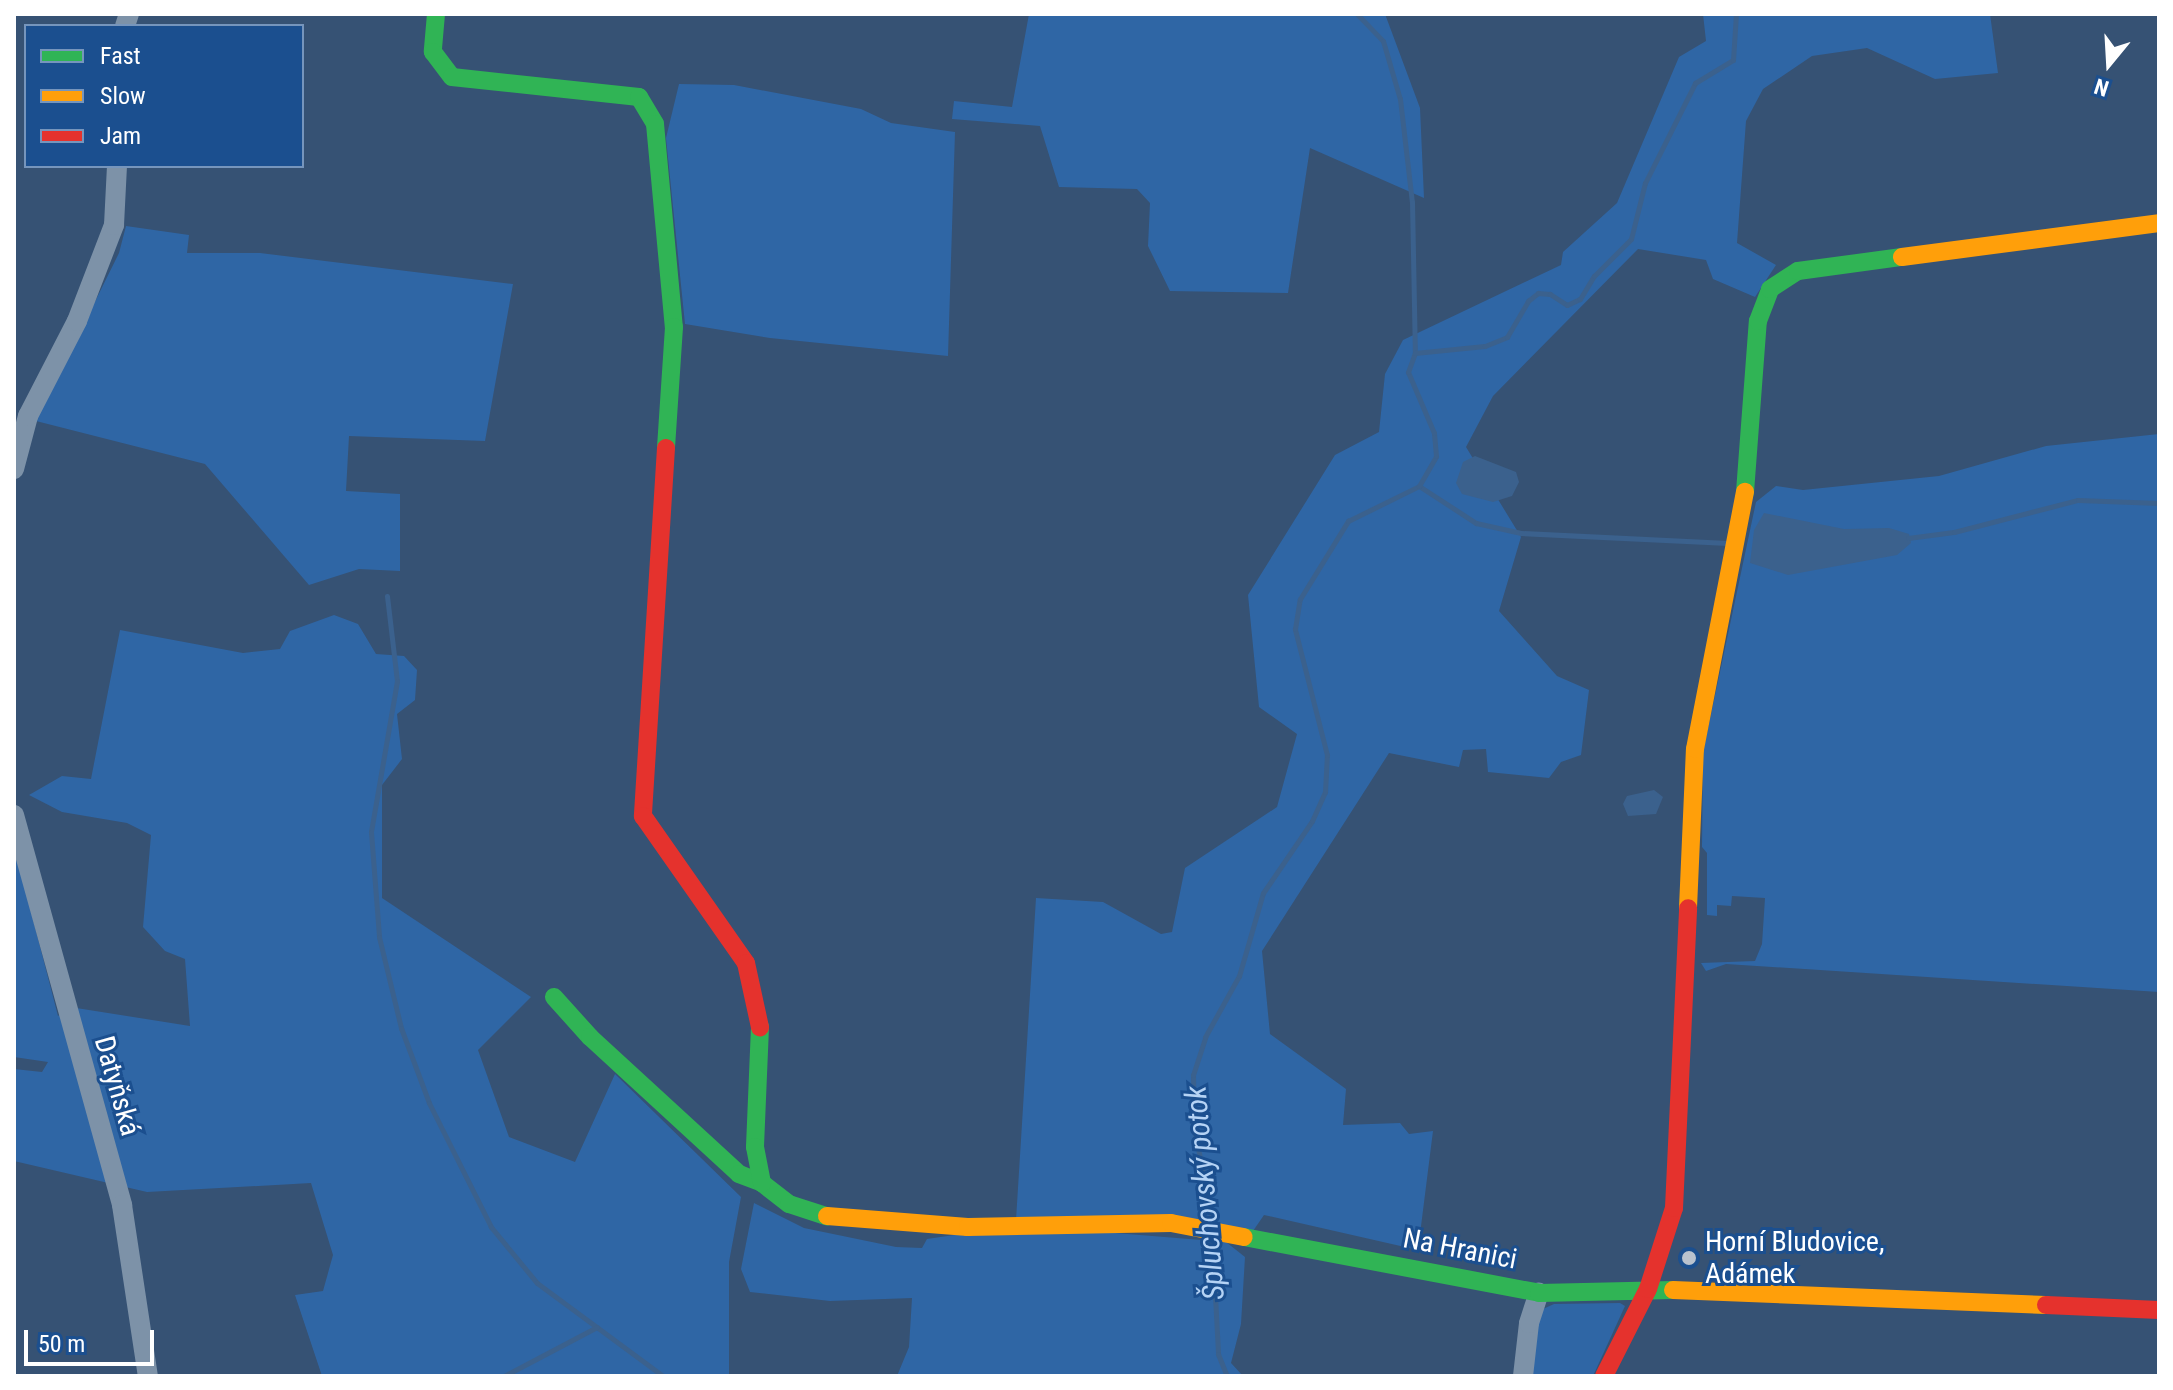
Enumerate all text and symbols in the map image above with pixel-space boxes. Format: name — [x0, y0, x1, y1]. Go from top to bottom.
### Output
legend — [24, 24, 304, 168]
north arrow — [2069, 24, 2149, 104]
text: Fast — [100, 42, 141, 70]
text: N — [2091, 73, 2112, 101]
text: Slow — [100, 82, 146, 110]
text: Jam — [100, 122, 141, 150]
street label: Datyňská — [87, 1032, 147, 1140]
water label: Špluchovský potok — [1178, 1084, 1232, 1302]
street label: Na Hranici — [1400, 1222, 1520, 1276]
place label: Horní Bludovice, Adámek — [1705, 1225, 1884, 1291]
marker: Horní Bludovice, Adámek — [1680, 1249, 1698, 1267]
scale bar — [28, 1314, 158, 1364]
text: 50 m — [38, 1330, 85, 1358]

